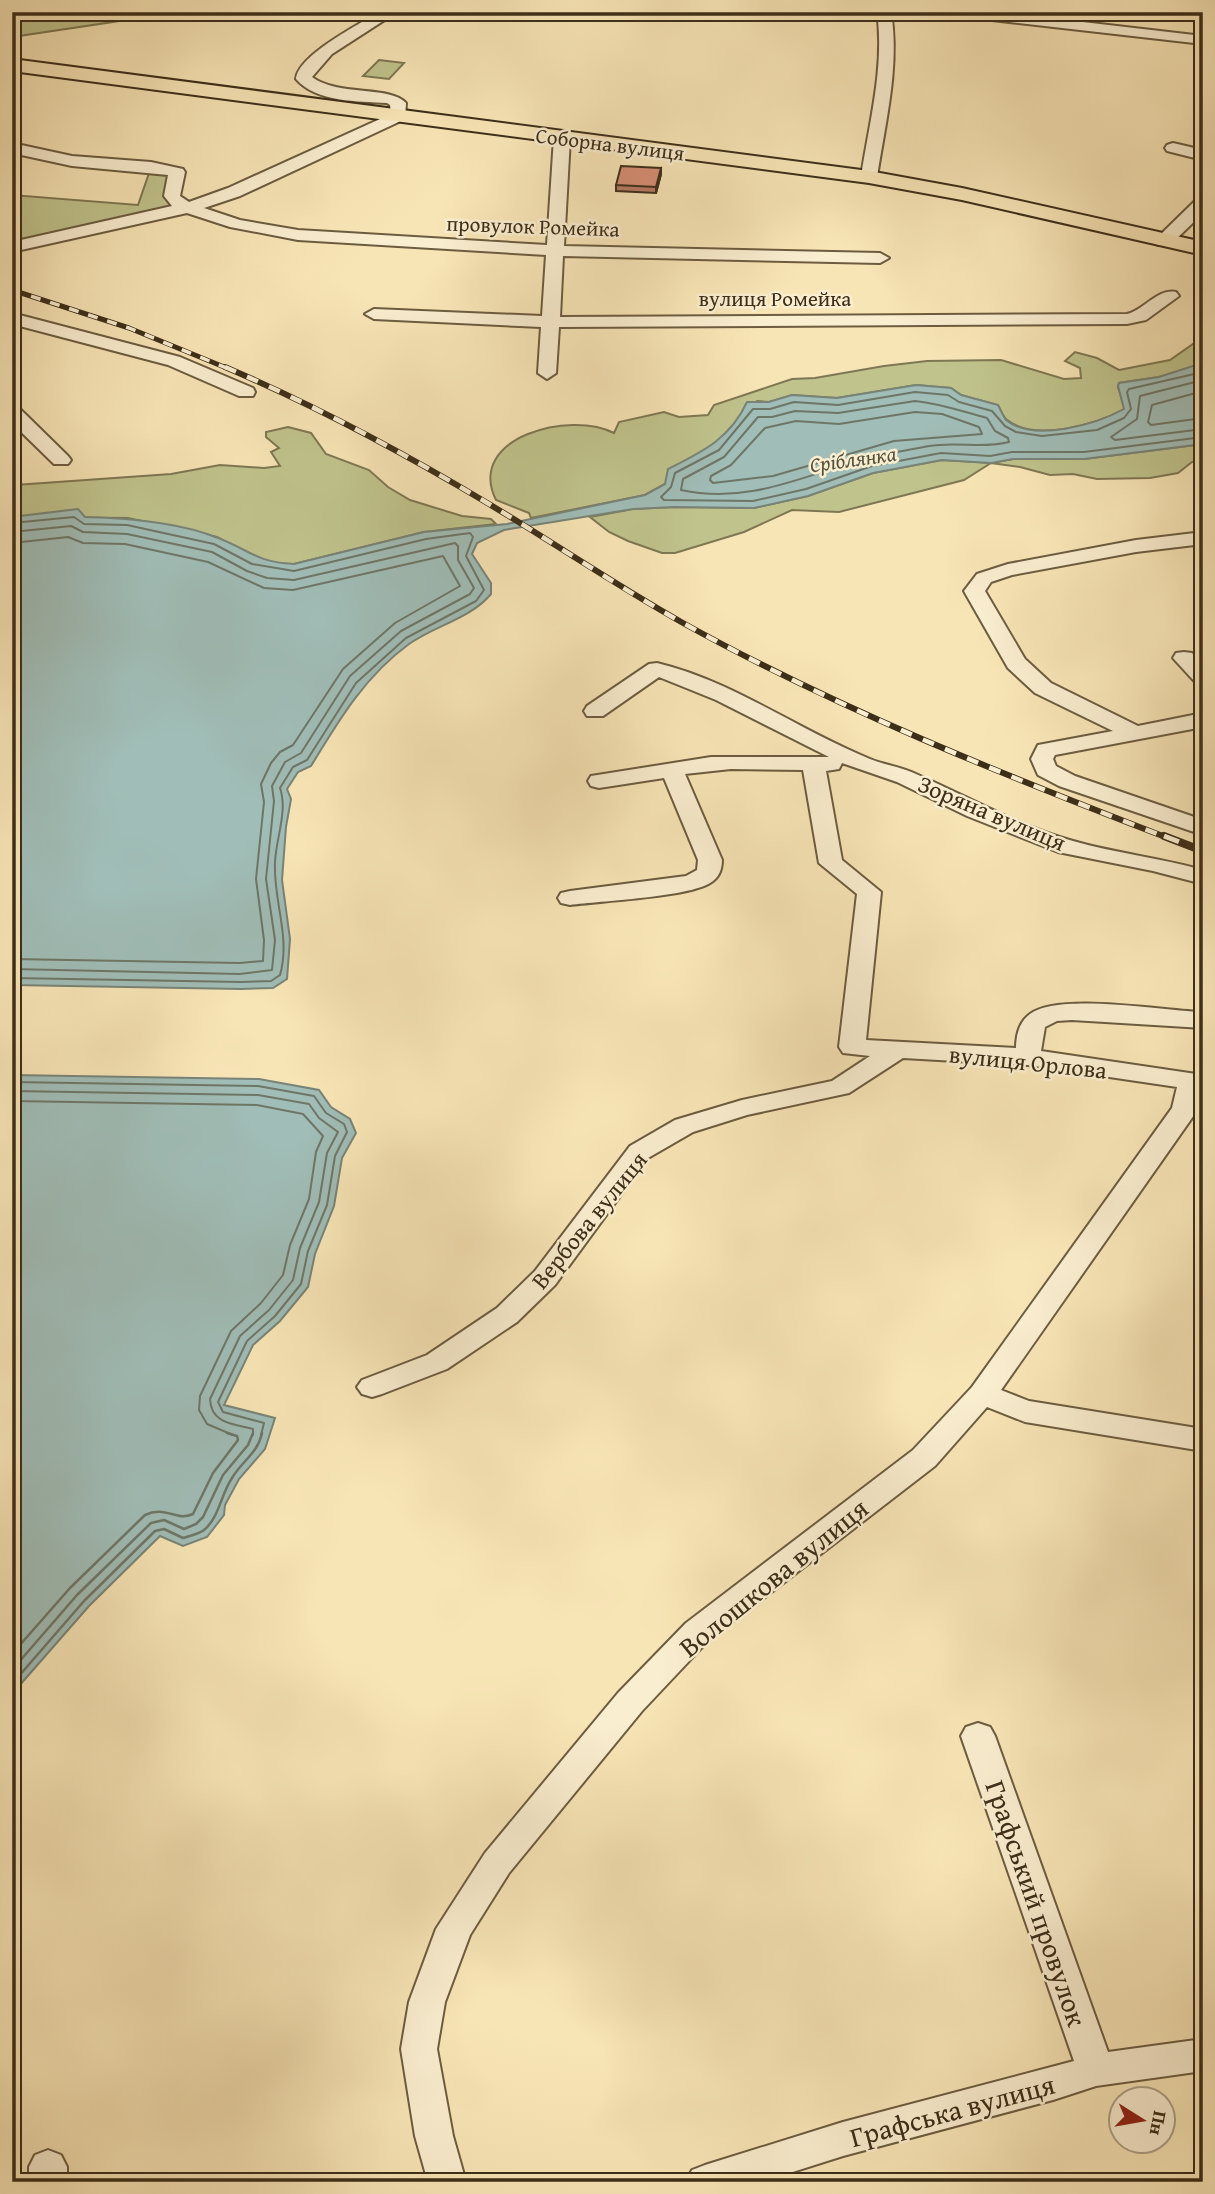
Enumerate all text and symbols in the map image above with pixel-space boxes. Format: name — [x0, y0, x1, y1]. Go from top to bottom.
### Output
street label: Соборна вулиця — [534, 120, 686, 169]
street label: провулок Ромейка — [446, 207, 620, 245]
street label: вулиця Ромейка — [699, 283, 851, 314]
water label: Сріблянка — [808, 438, 898, 480]
street label: Зоряна вулиця — [913, 766, 1071, 860]
street label: вулиця Орлова — [947, 1036, 1109, 1088]
street label: Вербова вулиця — [523, 1144, 655, 1296]
street label: Волошкова вулиця — [669, 1488, 877, 1666]
street label: Графський провулок — [976, 1774, 1098, 2032]
street label: Графська вулиця — [845, 2063, 1059, 2157]
north arrow — [1106, 2086, 1176, 2156]
text: Пн — [1143, 2109, 1175, 2138]

